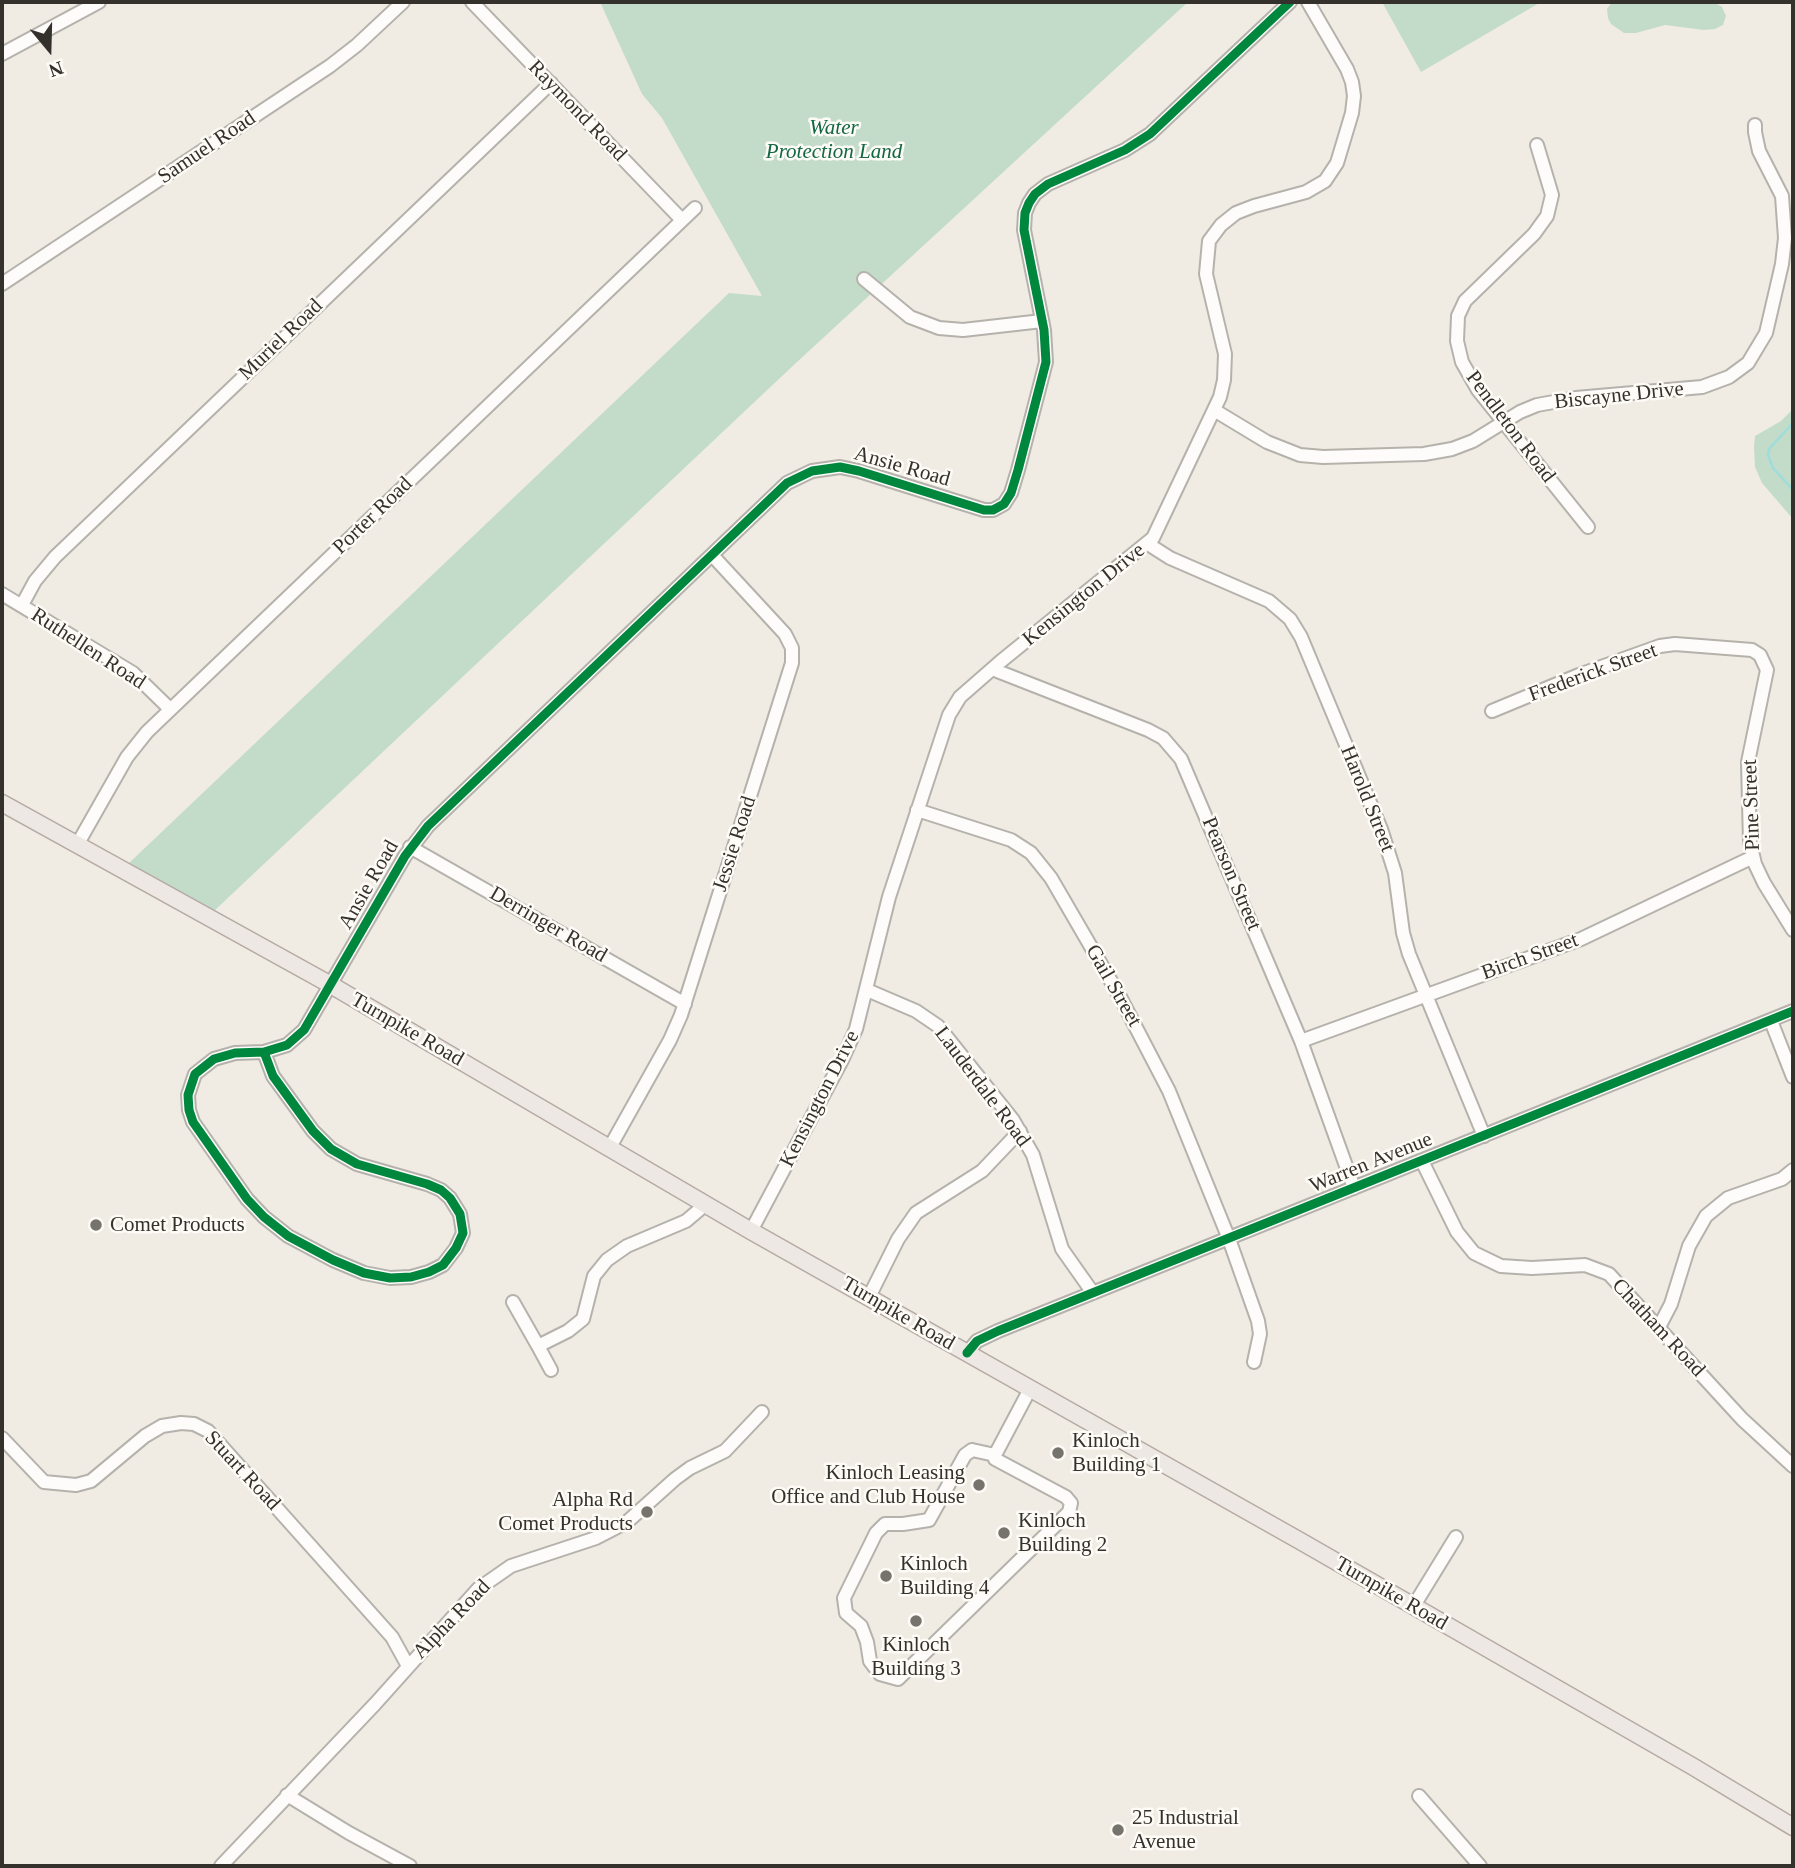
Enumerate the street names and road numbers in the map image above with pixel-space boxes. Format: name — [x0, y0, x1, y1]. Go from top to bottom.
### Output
street label: Raymond Road — [522, 55, 632, 167]
street label: Samuel Road — [153, 106, 261, 190]
street label: Muriel Road — [234, 294, 328, 386]
street label: Pendleton Road — [1460, 366, 1560, 488]
street label: Biscayne Drive — [1553, 377, 1685, 415]
street label: Ansie Road — [851, 441, 953, 493]
street label: Porter Road — [328, 472, 418, 560]
street label: Kensington Drive — [1018, 538, 1150, 652]
street label: Ruthellen Road — [26, 603, 150, 695]
street label: Frederick Street — [1525, 638, 1661, 708]
street label: Harold Street — [1334, 742, 1400, 856]
street label: Pine Street — [1738, 759, 1766, 851]
street label: Jessie Road — [708, 793, 762, 895]
street label: Pearson Street — [1196, 814, 1266, 934]
street label: Ansie Road — [333, 836, 405, 934]
street label: Derringer Road — [485, 881, 611, 969]
street label: Birch Street — [1478, 928, 1582, 986]
street label: Gail Street — [1079, 941, 1147, 1031]
street label: Turnpike Road — [346, 988, 468, 1072]
street label: Lauderdale Road — [929, 1022, 1035, 1152]
street label: Kensington Drive — [775, 1027, 865, 1171]
street label: Warren Avenue — [1306, 1127, 1436, 1199]
street label: Turnpike Road — [837, 1272, 959, 1356]
street label: Chatham Road — [1606, 1274, 1710, 1382]
street label: Stuart Road — [199, 1426, 285, 1516]
street label: Turnpike Road — [1330, 1552, 1452, 1636]
street label: Alpha Road — [408, 1575, 496, 1665]

